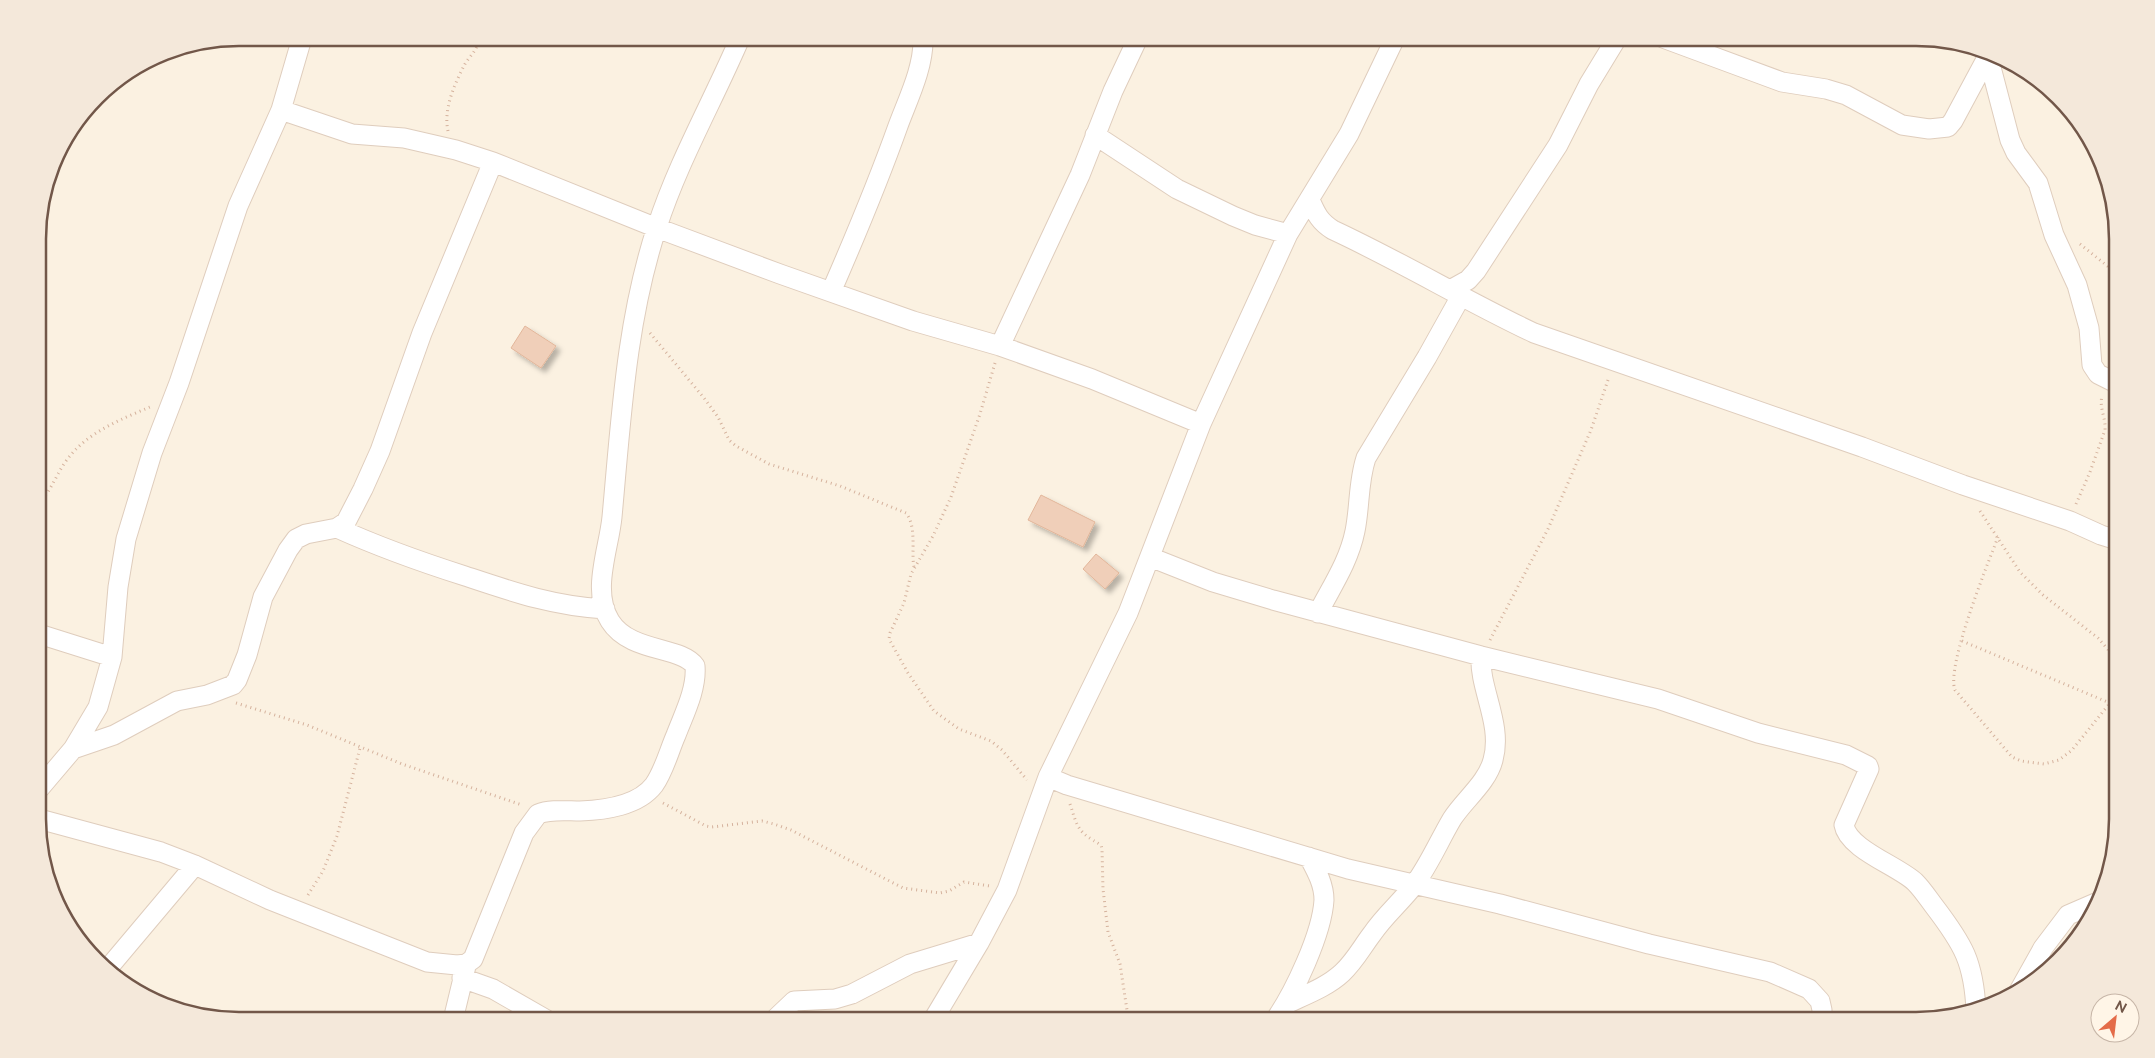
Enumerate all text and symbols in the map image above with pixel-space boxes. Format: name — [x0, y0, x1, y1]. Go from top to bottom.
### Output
north arrow — [2090, 993, 2140, 1043]
text: N — [2113, 997, 2130, 1016]

